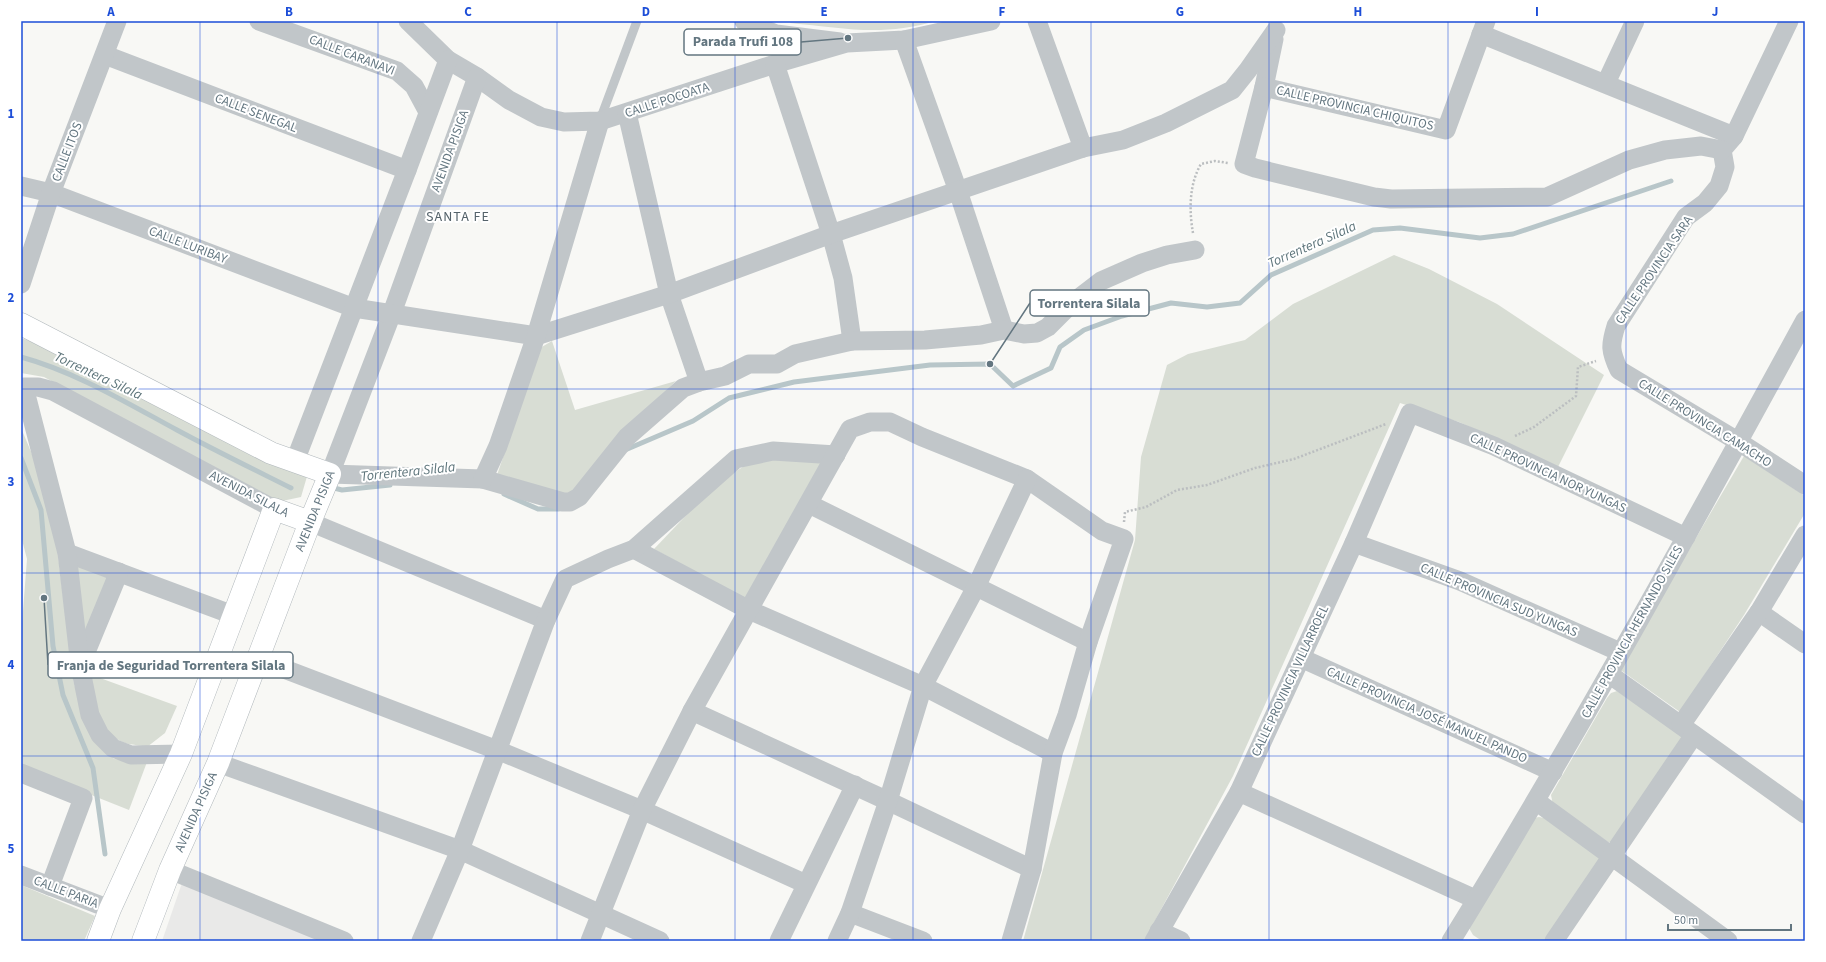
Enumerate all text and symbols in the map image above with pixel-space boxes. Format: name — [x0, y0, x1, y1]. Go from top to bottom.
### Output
text: A — [106, 3, 115, 21]
text: B — [285, 3, 293, 21]
text: C — [464, 3, 472, 21]
text: D — [642, 3, 650, 21]
text: E — [820, 3, 828, 21]
text: F — [999, 3, 1006, 21]
text: G — [1176, 3, 1184, 21]
text: H — [1354, 3, 1362, 21]
text: I — [1535, 3, 1539, 21]
text: J — [1712, 3, 1718, 21]
callout: Parada Trufi 108 — [684, 29, 801, 55]
street label: CALLE CARANAVI — [306, 30, 398, 80]
text: Parada Trufi 108 — [693, 32, 793, 52]
street label: CALLE POCOATA — [622, 78, 713, 122]
street label: CALLE PROVINCIA CHIQUITOS — [1275, 81, 1435, 135]
street label: CALLE SENEGAL — [212, 89, 300, 137]
text: 1 — [8, 105, 15, 123]
street label: AVENIDA PISIGA — [427, 107, 473, 194]
street label: CALLE ITOS — [47, 120, 87, 184]
district label: SANTA FE — [426, 207, 490, 227]
street label: CALLE PROVINCIA SARA — [1611, 211, 1698, 328]
water label: Torrentera Silala — [1264, 216, 1360, 274]
street label: CALLE LURIBAY — [146, 222, 230, 268]
text: 2 — [8, 289, 15, 307]
callout: Torrentera Silala — [1030, 290, 1149, 316]
text: Torrentera Silala — [1038, 294, 1140, 314]
water label: Torrentera Silala — [51, 347, 146, 405]
street label: CALLE PROVINCIA CAMACHO — [1635, 374, 1775, 472]
street label: CALLE PROVINCIA NOR YUNGAS — [1467, 429, 1629, 517]
water label: Torrentera Silala — [360, 457, 457, 487]
street label: AVENIDA SILALA — [206, 466, 293, 522]
street label: AVENIDA PISIGA — [291, 467, 340, 554]
text: 3 — [8, 473, 15, 491]
street label: CALLE PROVINCIA HERNANDO SILES — [1577, 542, 1687, 722]
street label: CALLE PROVINCIA SUD YUNGAS — [1417, 559, 1581, 641]
street label: CALLE PROVINCIA VILLARROEL — [1247, 602, 1333, 760]
callout: Franja de Seguridad Torrentera Silala — [48, 652, 293, 678]
text: 4 — [8, 656, 15, 674]
text: Franja de Seguridad Torrentera Silala — [57, 656, 285, 676]
street label: CALLE PROVINCIA JOSÉ MANUEL PANDO — [1324, 662, 1530, 768]
street label: AVENIDA PISIGA — [170, 768, 222, 855]
text: 5 — [8, 840, 15, 858]
street label: CALLE PARIA — [31, 871, 102, 913]
scale bar — [1668, 906, 1791, 932]
text: 50 m — [1674, 912, 1698, 929]

